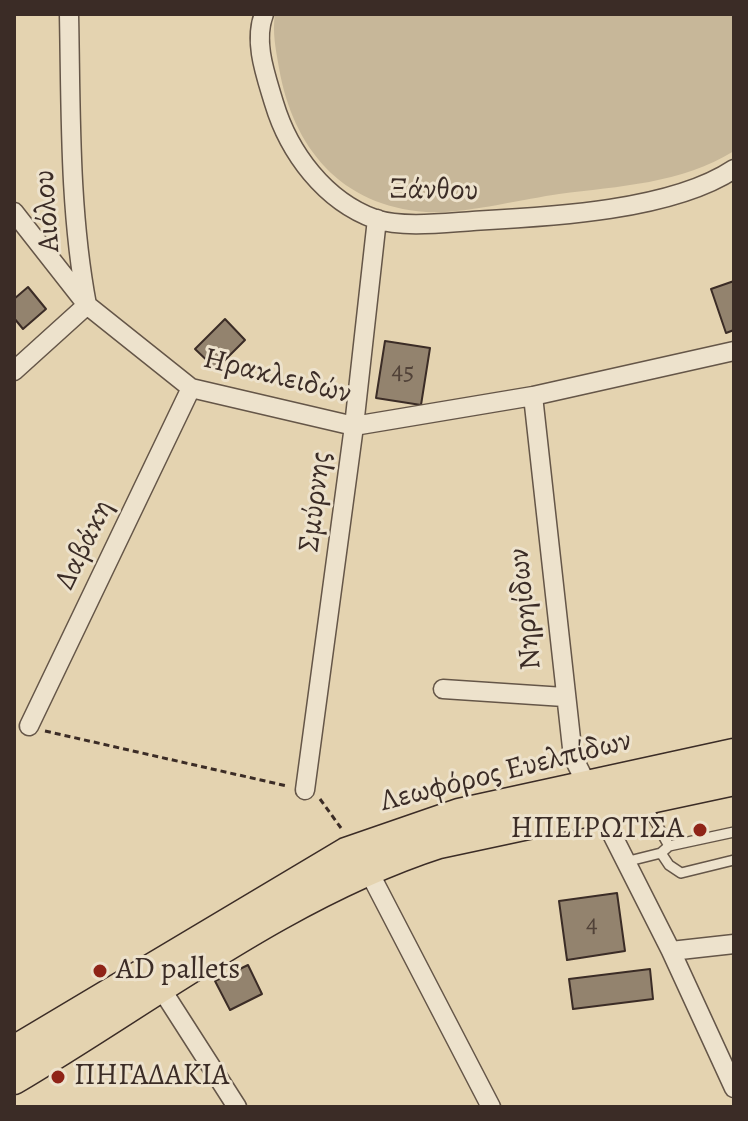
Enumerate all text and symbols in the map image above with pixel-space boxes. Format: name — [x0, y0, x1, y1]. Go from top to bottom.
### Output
street label: Αιόλου — [27, 169, 69, 253]
street label: Ξάνθου — [389, 172, 479, 210]
street label: Ηρακλειδών — [199, 341, 355, 413]
house number: 45 — [392, 357, 414, 389]
street label: Σμύρνης — [292, 450, 340, 554]
street label: Δαβάκη — [48, 494, 122, 596]
street label: Νηρηίδων — [502, 546, 550, 672]
street label: Λεωφόρος Ευελπίδων — [377, 723, 635, 821]
place label: ΗΠΕΙΡΩΤΙΣΑ — [510, 812, 684, 848]
marker: ΗΠΕΙΡΩΤΙΣΑ — [691, 821, 709, 839]
house number: 4 — [586, 910, 598, 942]
place label: AD pallets — [116, 953, 240, 989]
marker: AD pallets — [91, 962, 109, 980]
place label: ΠΗΓΑΔΑΚΙΑ — [74, 1059, 229, 1095]
marker: ΠΗΓΑΔΑΚΙΑ — [49, 1068, 67, 1086]

